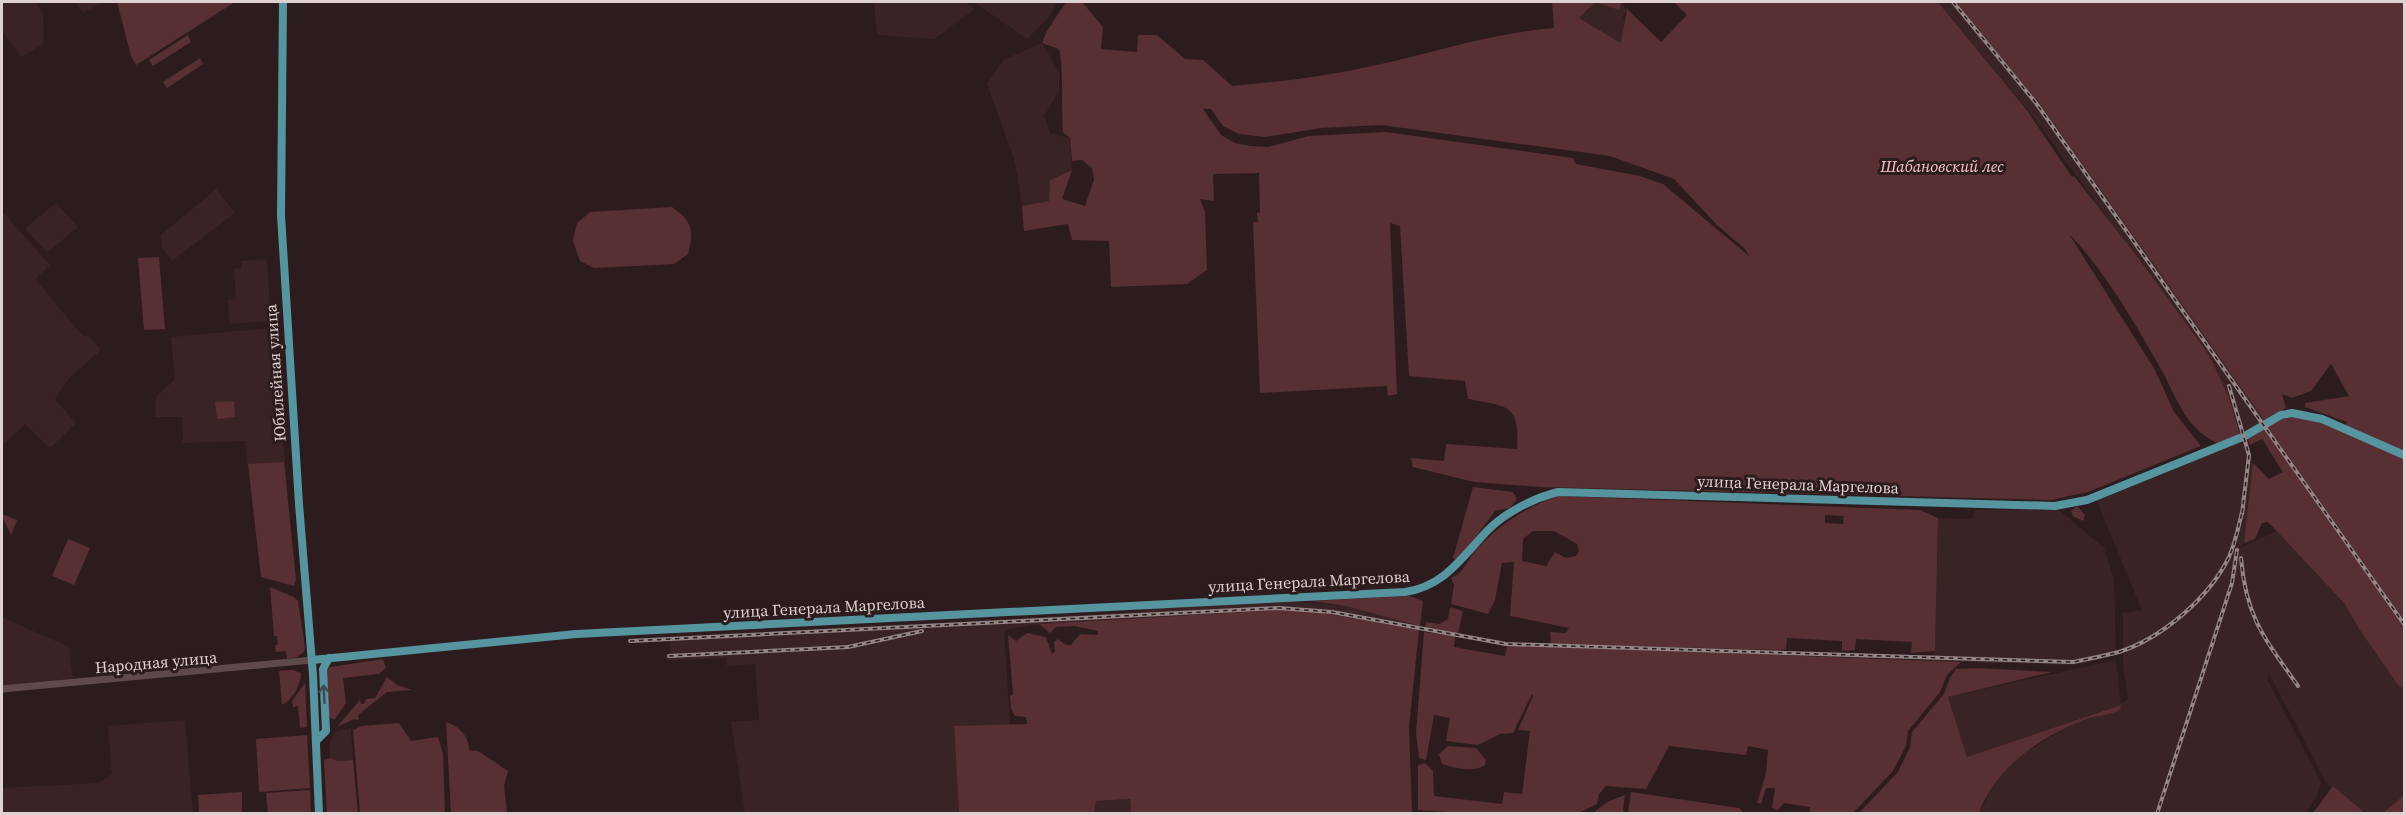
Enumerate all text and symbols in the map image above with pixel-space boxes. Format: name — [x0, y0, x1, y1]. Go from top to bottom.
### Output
park label: Шабановский лес — [1879, 155, 2004, 177]
street label: Юбилейная улица — [259, 303, 291, 443]
street label: улица Генерала Маргелова — [1697, 469, 1900, 499]
street label: улица Генерала Маргелова — [1208, 565, 1411, 597]
street label: улица Генерала Маргелова — [723, 591, 926, 623]
street label: Народная улица — [94, 646, 219, 678]
one-way arrow — [319, 684, 330, 704]

